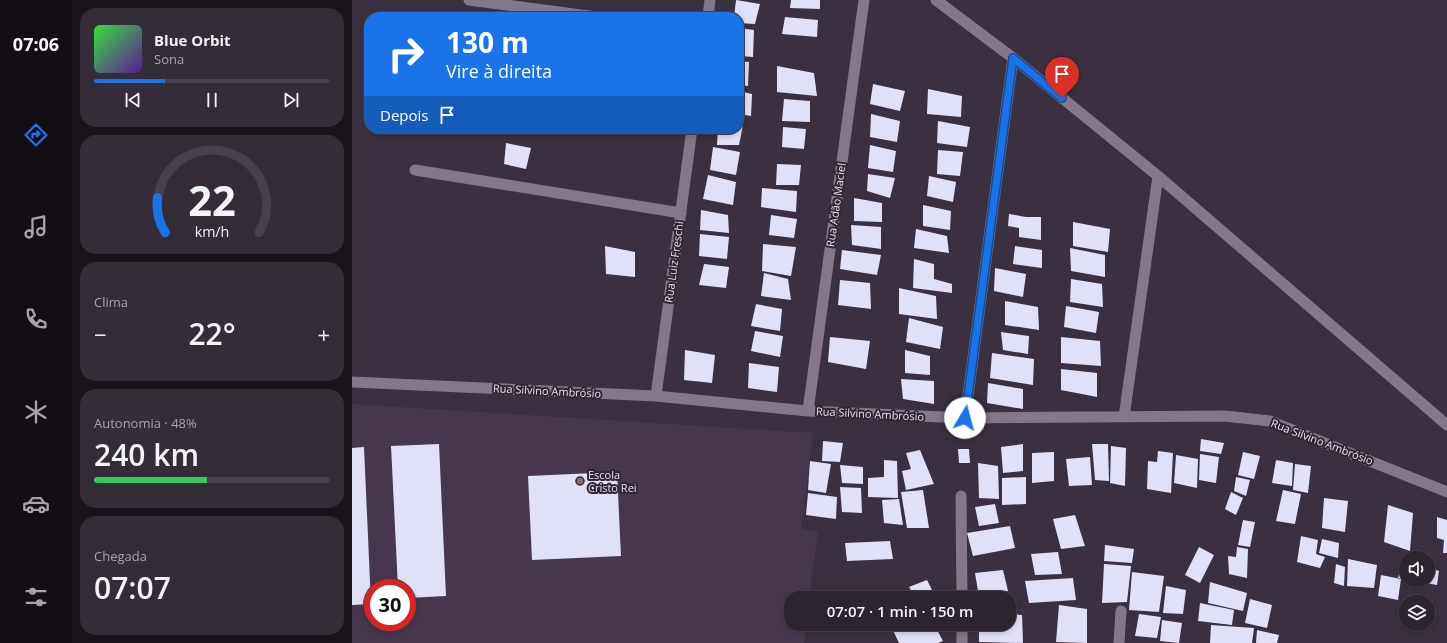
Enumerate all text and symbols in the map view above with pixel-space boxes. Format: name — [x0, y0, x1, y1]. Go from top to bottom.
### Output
text: 130 m — [446, 23, 529, 61]
icon: right — [380, 28, 432, 80]
text: Blue Orbit — [154, 30, 231, 50]
text: 07:06 — [13, 32, 59, 56]
text: Sona — [154, 50, 184, 68]
pin — [1045, 57, 1079, 98]
text: Vire à direita — [446, 59, 552, 83]
icon: arrive — [1051, 63, 1073, 85]
icon: previous — [122, 89, 144, 111]
icon: pause — [201, 89, 223, 111]
icon: next — [280, 89, 302, 111]
icon: arrive — [436, 104, 458, 126]
text: Depois — [380, 105, 428, 125]
icon: directions — [22, 121, 50, 149]
street label: Rua Adão Maciel — [822, 162, 849, 248]
text: 22 — [188, 171, 236, 227]
icon: music — [22, 213, 50, 241]
street label: Rua Luiz Freschi — [660, 220, 687, 304]
text: km/h — [195, 221, 229, 240]
text: Clima — [94, 293, 128, 311]
icon: phone — [22, 305, 50, 333]
text: 22° — [188, 313, 236, 354]
text: − — [94, 319, 107, 349]
text: + — [317, 319, 330, 349]
street label: Rua Silvino Ambrósio — [493, 380, 602, 401]
position arrow — [944, 397, 986, 439]
icon: climate — [22, 398, 50, 426]
street label: Rua Silvino Ambrósio — [816, 403, 925, 424]
text: Autonomia · 48% — [94, 414, 197, 432]
street label: Rua Silvino Ambrósio — [1269, 415, 1376, 468]
text: 240 km — [94, 434, 199, 475]
place label: Escola Cristo Rei — [588, 467, 637, 495]
marker: Escola Cristo Rei — [575, 476, 585, 486]
icon: car — [22, 490, 50, 518]
text: Chegada — [94, 547, 147, 565]
map controls — [1399, 551, 1435, 631]
button: sound — [1399, 551, 1435, 587]
text: 07:07 — [94, 567, 171, 608]
speed limit sign: 30 — [364, 579, 416, 631]
icon: filters — [22, 583, 50, 611]
button: layers — [1399, 595, 1435, 631]
text: 07:07 · 1 min · 150 m — [827, 601, 973, 621]

